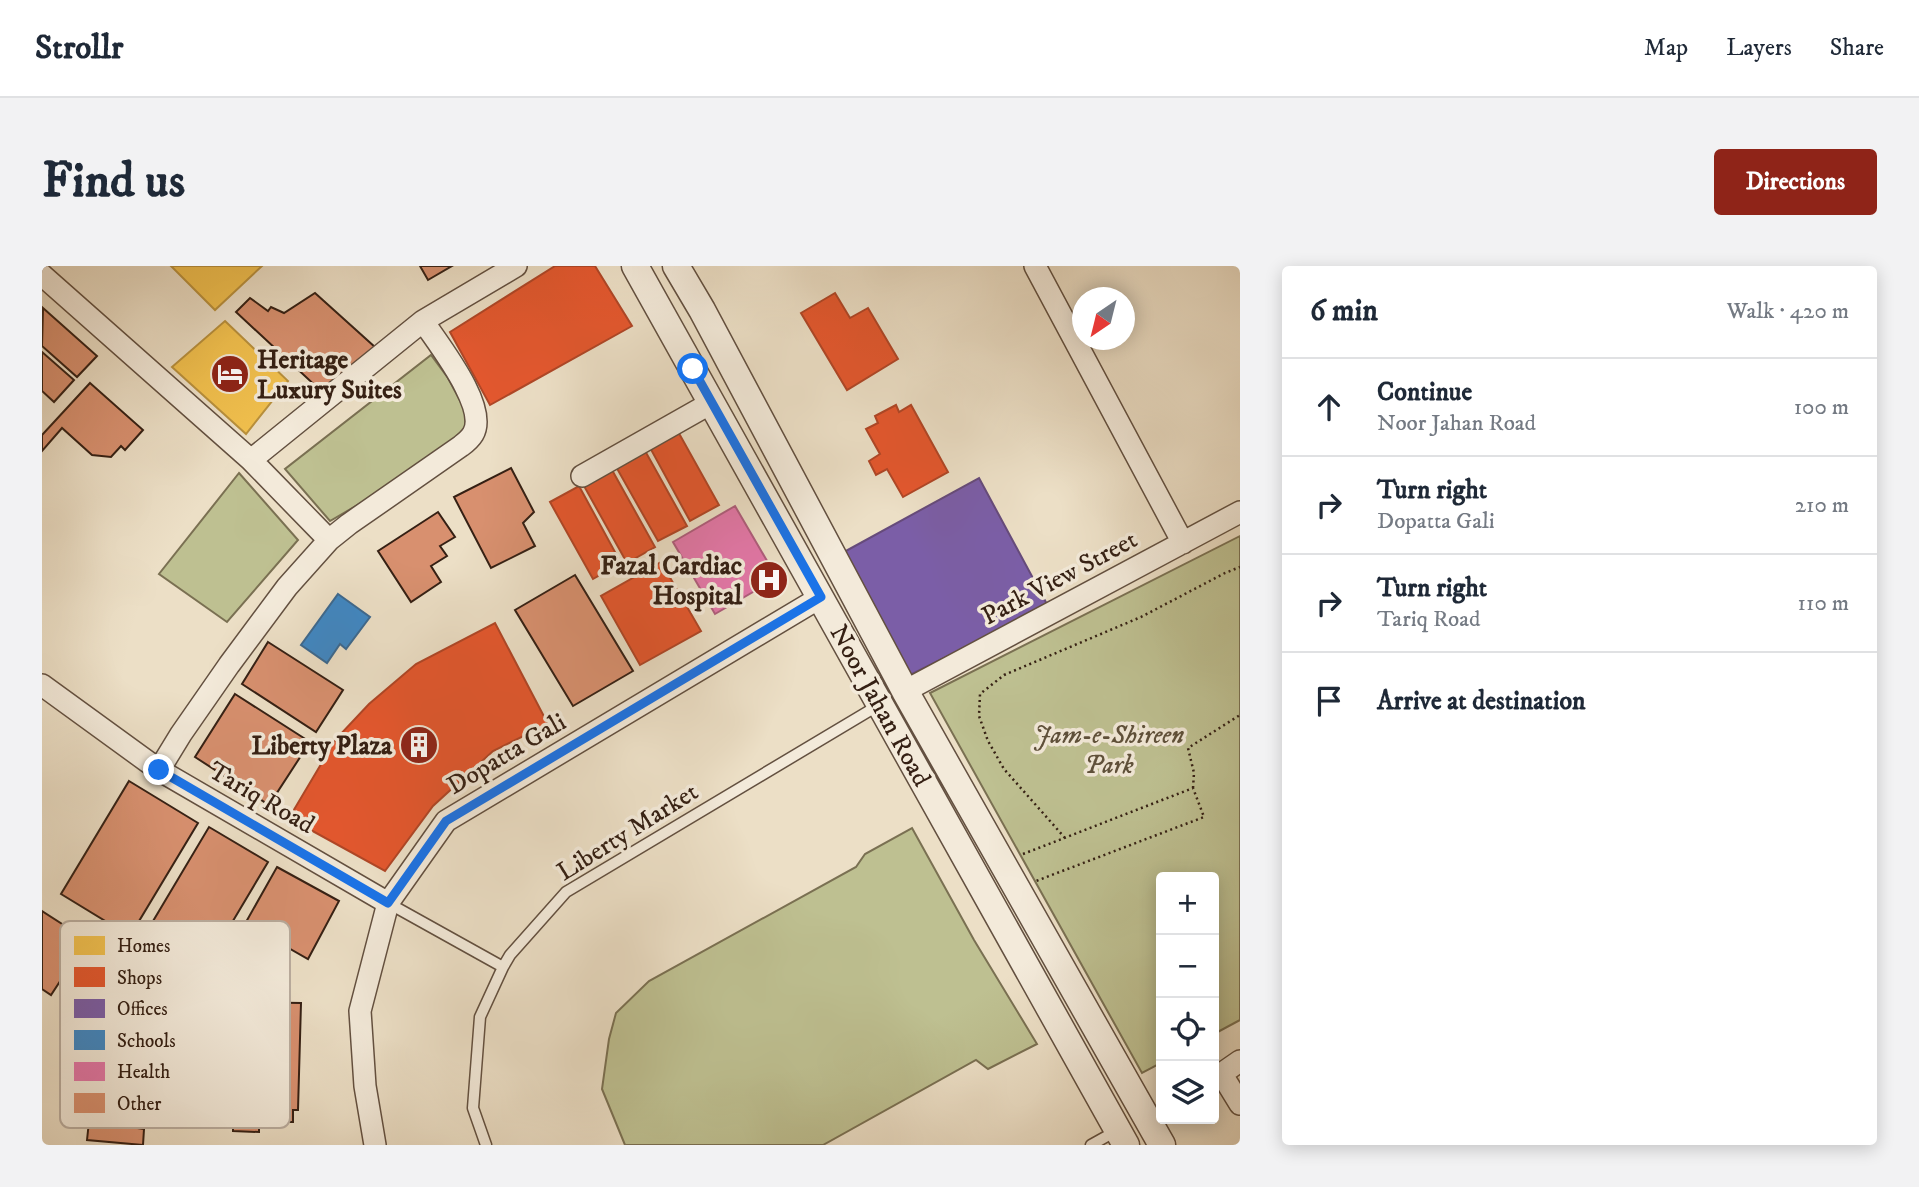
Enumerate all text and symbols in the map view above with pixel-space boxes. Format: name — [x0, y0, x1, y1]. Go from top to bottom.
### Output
text: Strollr — [35, 28, 123, 69]
text: Map — [1644, 33, 1688, 63]
text: Layers — [1726, 33, 1792, 63]
text: Share — [1830, 33, 1884, 63]
button: Directions — [1714, 149, 1877, 215]
text: Find us — [42, 151, 185, 213]
north arrow — [1072, 287, 1135, 350]
text: 6 min — [1310, 293, 1378, 330]
text: Walk · 420 m — [1727, 297, 1849, 326]
place label: Heritage Luxury Suites — [257, 344, 402, 407]
hotel icon: Heritage Luxury Suites — [209, 353, 251, 395]
route start — [677, 353, 708, 384]
text: Continue — [1377, 376, 1472, 409]
icon: ahead — [1310, 388, 1348, 426]
text: 100 m — [1794, 393, 1849, 422]
text: Noor Jahan Road — [1377, 409, 1536, 438]
text: Turn right — [1377, 474, 1487, 507]
icon: right — [1310, 486, 1348, 524]
text: 210 m — [1795, 491, 1849, 520]
text: Dopatta Gali — [1377, 507, 1495, 536]
street label: Park View Street — [976, 523, 1143, 633]
place label: Fazal Cardiac Hospital — [600, 550, 743, 613]
hospital icon: Fazal Cardiac Hospital — [748, 559, 790, 601]
text: Turn right — [1377, 572, 1487, 605]
icon: right — [1310, 584, 1348, 622]
text: 110 m — [1798, 589, 1849, 618]
text: Tariq Road — [1377, 605, 1481, 634]
street label: Noor Jahan Road — [822, 619, 938, 792]
icon: arrive — [1310, 682, 1348, 720]
text: Arrive at destination — [1377, 685, 1586, 718]
street label: Dopatta Gali — [441, 706, 572, 803]
park label: Jam-e-Shireen Park — [1034, 719, 1184, 782]
building icon: Liberty Plaza — [398, 724, 440, 766]
place label: Liberty Plaza — [252, 730, 393, 763]
route end — [143, 754, 174, 785]
street label: Tariq Road — [202, 755, 320, 842]
street label: Liberty Market — [551, 776, 705, 889]
map controls — [1156, 872, 1219, 1124]
button: + — [1156, 872, 1219, 935]
legend — [60, 921, 290, 1128]
text: Homes — [117, 935, 170, 958]
button: − — [1156, 935, 1219, 998]
text: Shops — [117, 967, 162, 990]
text: Offices — [117, 998, 168, 1021]
button: locate — [1156, 998, 1219, 1061]
text: Schools — [117, 1030, 176, 1053]
text: Health — [117, 1061, 170, 1084]
button: layers — [1156, 1061, 1219, 1124]
text: Other — [117, 1093, 161, 1116]

